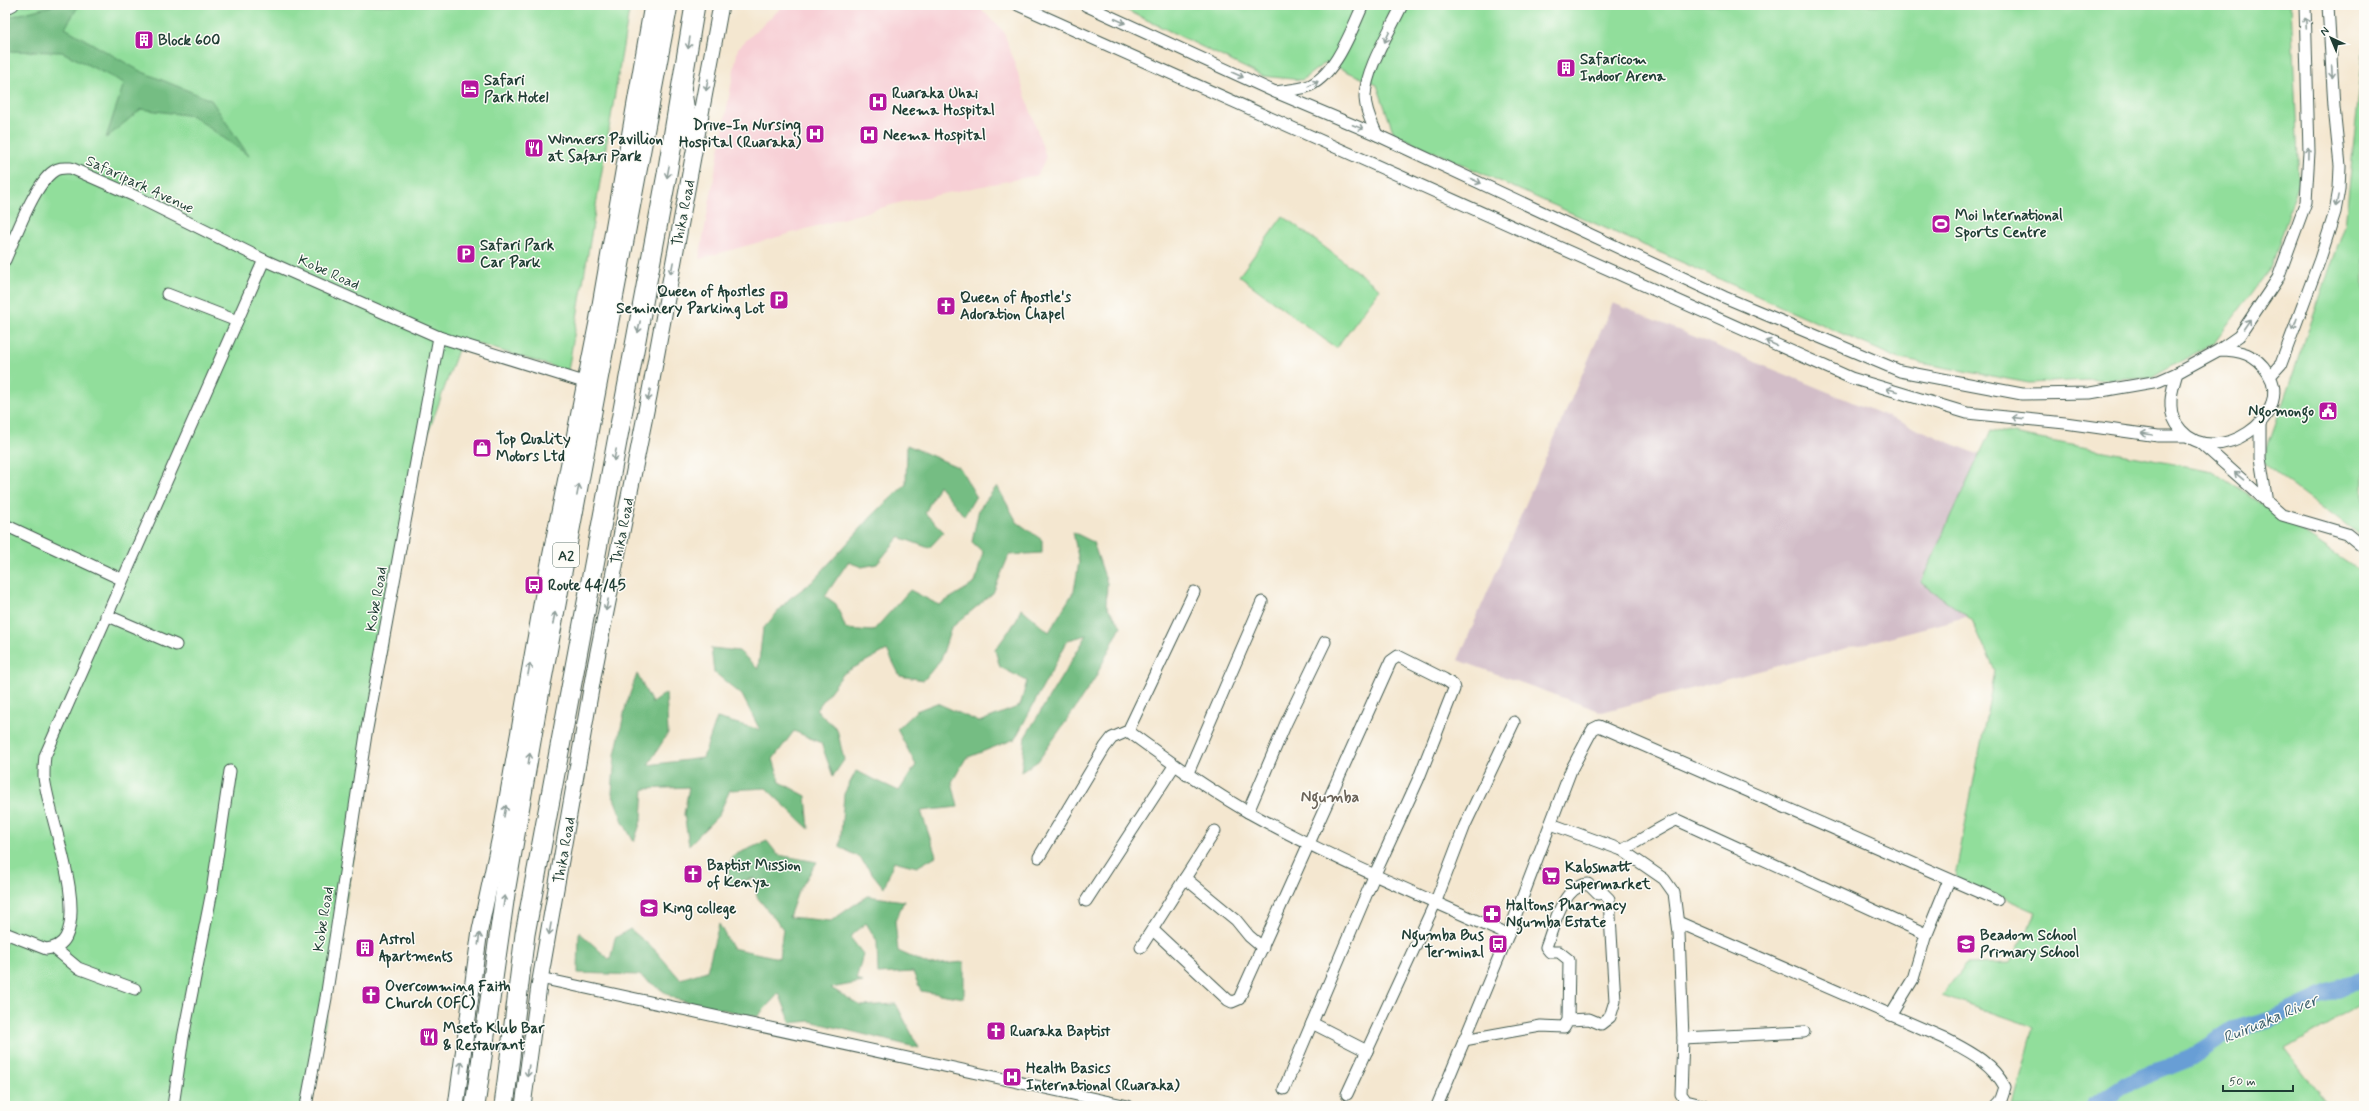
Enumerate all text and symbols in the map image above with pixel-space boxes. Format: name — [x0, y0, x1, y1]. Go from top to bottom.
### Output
one-way arrow — [2302, 17, 2309, 30]
one-way arrow — [1114, 18, 1126, 25]
north arrow — [2311, 18, 2351, 58]
text: N — [2317, 24, 2332, 39]
building icon: Block 600 — [133, 29, 155, 51]
place label: Block 600 — [158, 31, 220, 51]
one-way arrow — [1383, 31, 1390, 43]
one-way arrow — [685, 37, 693, 50]
place label: Safaricom Indoor Arena — [1580, 50, 1666, 87]
building icon: Safaricom Indoor Arena — [1555, 57, 1577, 79]
one-way arrow — [2329, 65, 2336, 78]
place label: Safari Park Hotel — [484, 71, 548, 108]
one-way arrow — [1232, 72, 1244, 79]
hotel icon: Safari Park Hotel — [459, 78, 481, 100]
one-way arrow — [703, 78, 711, 91]
one-way arrow — [1307, 80, 1319, 87]
place label: Ruaraka Uhai Neema Hospital — [892, 84, 995, 121]
hospital icon: Ruaraka Uhai Neema Hospital — [867, 91, 889, 113]
place label: Drive-In Nursing Hospital (Ruaraka) — [679, 116, 802, 153]
hospital icon: Drive-In Nursing Hospital (Ruaraka) — [804, 123, 826, 145]
hospital icon: Neema Hospital — [858, 124, 880, 146]
one-way arrow — [1351, 124, 1363, 131]
place label: Neema Hospital — [883, 126, 986, 146]
place label: Winners Pavillion at Safari Park — [547, 130, 663, 167]
restaurant icon: Winners Pavillion at Safari Park — [523, 137, 545, 159]
one-way arrow — [2305, 147, 2312, 160]
street label: Safaripark Avenue — [82, 151, 197, 219]
one-way arrow — [663, 165, 671, 178]
street label: Thika Road — [668, 178, 700, 248]
one-way arrow — [1469, 178, 1481, 185]
one-way arrow — [2332, 194, 2340, 207]
place label: Moi International Sports Centre — [1955, 206, 2063, 243]
sports icon: Moi International Sports Centre — [1930, 213, 1952, 235]
place label: Safari Park Car Park — [480, 236, 555, 273]
parking icon: Safari Park Car Park — [455, 243, 477, 265]
street label: Kobe Road — [295, 250, 363, 295]
one-way arrow — [668, 261, 676, 274]
place label: Queen of Apostles Seminery Parking Lot — [616, 282, 765, 320]
place label: Queen of Apostle's Adoration Chapel — [960, 288, 1071, 325]
parking icon: Queen of Apostles Seminery Parking Lot — [768, 289, 790, 311]
church icon: Queen of Apostle's Adoration Chapel — [935, 295, 957, 317]
one-way arrow — [2290, 318, 2298, 330]
one-way arrow — [2243, 319, 2251, 330]
one-way arrow — [634, 320, 642, 333]
one-way arrow — [1765, 339, 1777, 346]
one-way arrow — [1885, 386, 1898, 393]
one-way arrow — [645, 389, 653, 402]
public building icon: Ngomongo — [2317, 400, 2339, 422]
place label: Ngomongo — [2248, 402, 2314, 424]
one-way arrow — [2012, 414, 2025, 422]
place label: Top Quality Motors Ltd — [496, 430, 571, 467]
one-way arrow — [2141, 430, 2154, 438]
shop icon: Top Quality Motors Ltd — [471, 437, 493, 459]
one-way arrow — [610, 448, 618, 461]
one-way arrow — [2234, 471, 2244, 480]
one-way arrow — [574, 484, 582, 497]
street label: Thika Road — [607, 496, 639, 566]
road number: A2 — [553, 543, 579, 567]
street label: Kobe Road — [361, 565, 393, 633]
bus stop icon: Route 44/45 — [523, 574, 545, 596]
place label: Route 44/45 — [548, 576, 626, 596]
one-way arrow — [603, 598, 611, 611]
one-way arrow — [550, 611, 558, 624]
one-way arrow — [526, 663, 534, 676]
one-way arrow — [525, 753, 533, 766]
district label: Ngumba — [1301, 787, 1359, 810]
one-way arrow — [501, 805, 509, 818]
street label: Thika Road — [549, 815, 581, 885]
place label: Baptist Mission of Kenya — [707, 856, 801, 893]
place label: Kabsmatt Supermarket — [1565, 858, 1652, 895]
church icon: Baptist Mission of Kenya — [682, 863, 704, 885]
supermarket icon: Kabsmatt Supermarket — [1540, 865, 1562, 887]
street label: Kobe Road — [309, 885, 339, 953]
one-way arrow — [500, 895, 508, 908]
place label: Haltons Pharmacy Ngumba Estate — [1506, 896, 1627, 935]
school or university icon: King college — [638, 897, 660, 919]
place label: King college — [663, 899, 736, 921]
pharmacy icon: Haltons Pharmacy Ngumba Estate — [1481, 903, 1503, 925]
one-way arrow — [545, 922, 553, 935]
place label: Ngumba Bus Terminal — [1401, 926, 1484, 963]
place label: Beadom School Primary School — [1980, 926, 2079, 963]
place label: Astrol Apartments — [379, 930, 453, 968]
one-way arrow — [475, 933, 483, 946]
bus stop icon: Ngumba Bus Terminal — [1487, 933, 1509, 955]
school or university icon: Beadom School Primary School — [1955, 933, 1977, 955]
building icon: Astrol Apartments — [354, 937, 376, 959]
place label: Overcomming Faith Church (OFC) — [385, 977, 511, 1014]
church icon: Overcomming Faith Church (OFC) — [360, 984, 382, 1006]
water label: Ruiruaka River — [2220, 989, 2323, 1049]
place label: Mseto Klub Bar & Restaurant — [443, 1019, 545, 1056]
church icon: Ruaraka Baptist — [985, 1020, 1007, 1042]
place label: Ruaraka Baptist — [1010, 1022, 1111, 1042]
restaurant icon: Mseto Klub Bar & Restaurant — [418, 1026, 440, 1048]
place label: Health Basics International (Ruaraka) — [1026, 1059, 1180, 1096]
one-way arrow — [457, 1061, 465, 1074]
one-way arrow — [524, 1064, 532, 1077]
hospital icon: Health Basics International (Ruaraka) — [1001, 1066, 1023, 1088]
scale bar — [2223, 1067, 2293, 1093]
text: 50 m — [2229, 1074, 2256, 1090]

